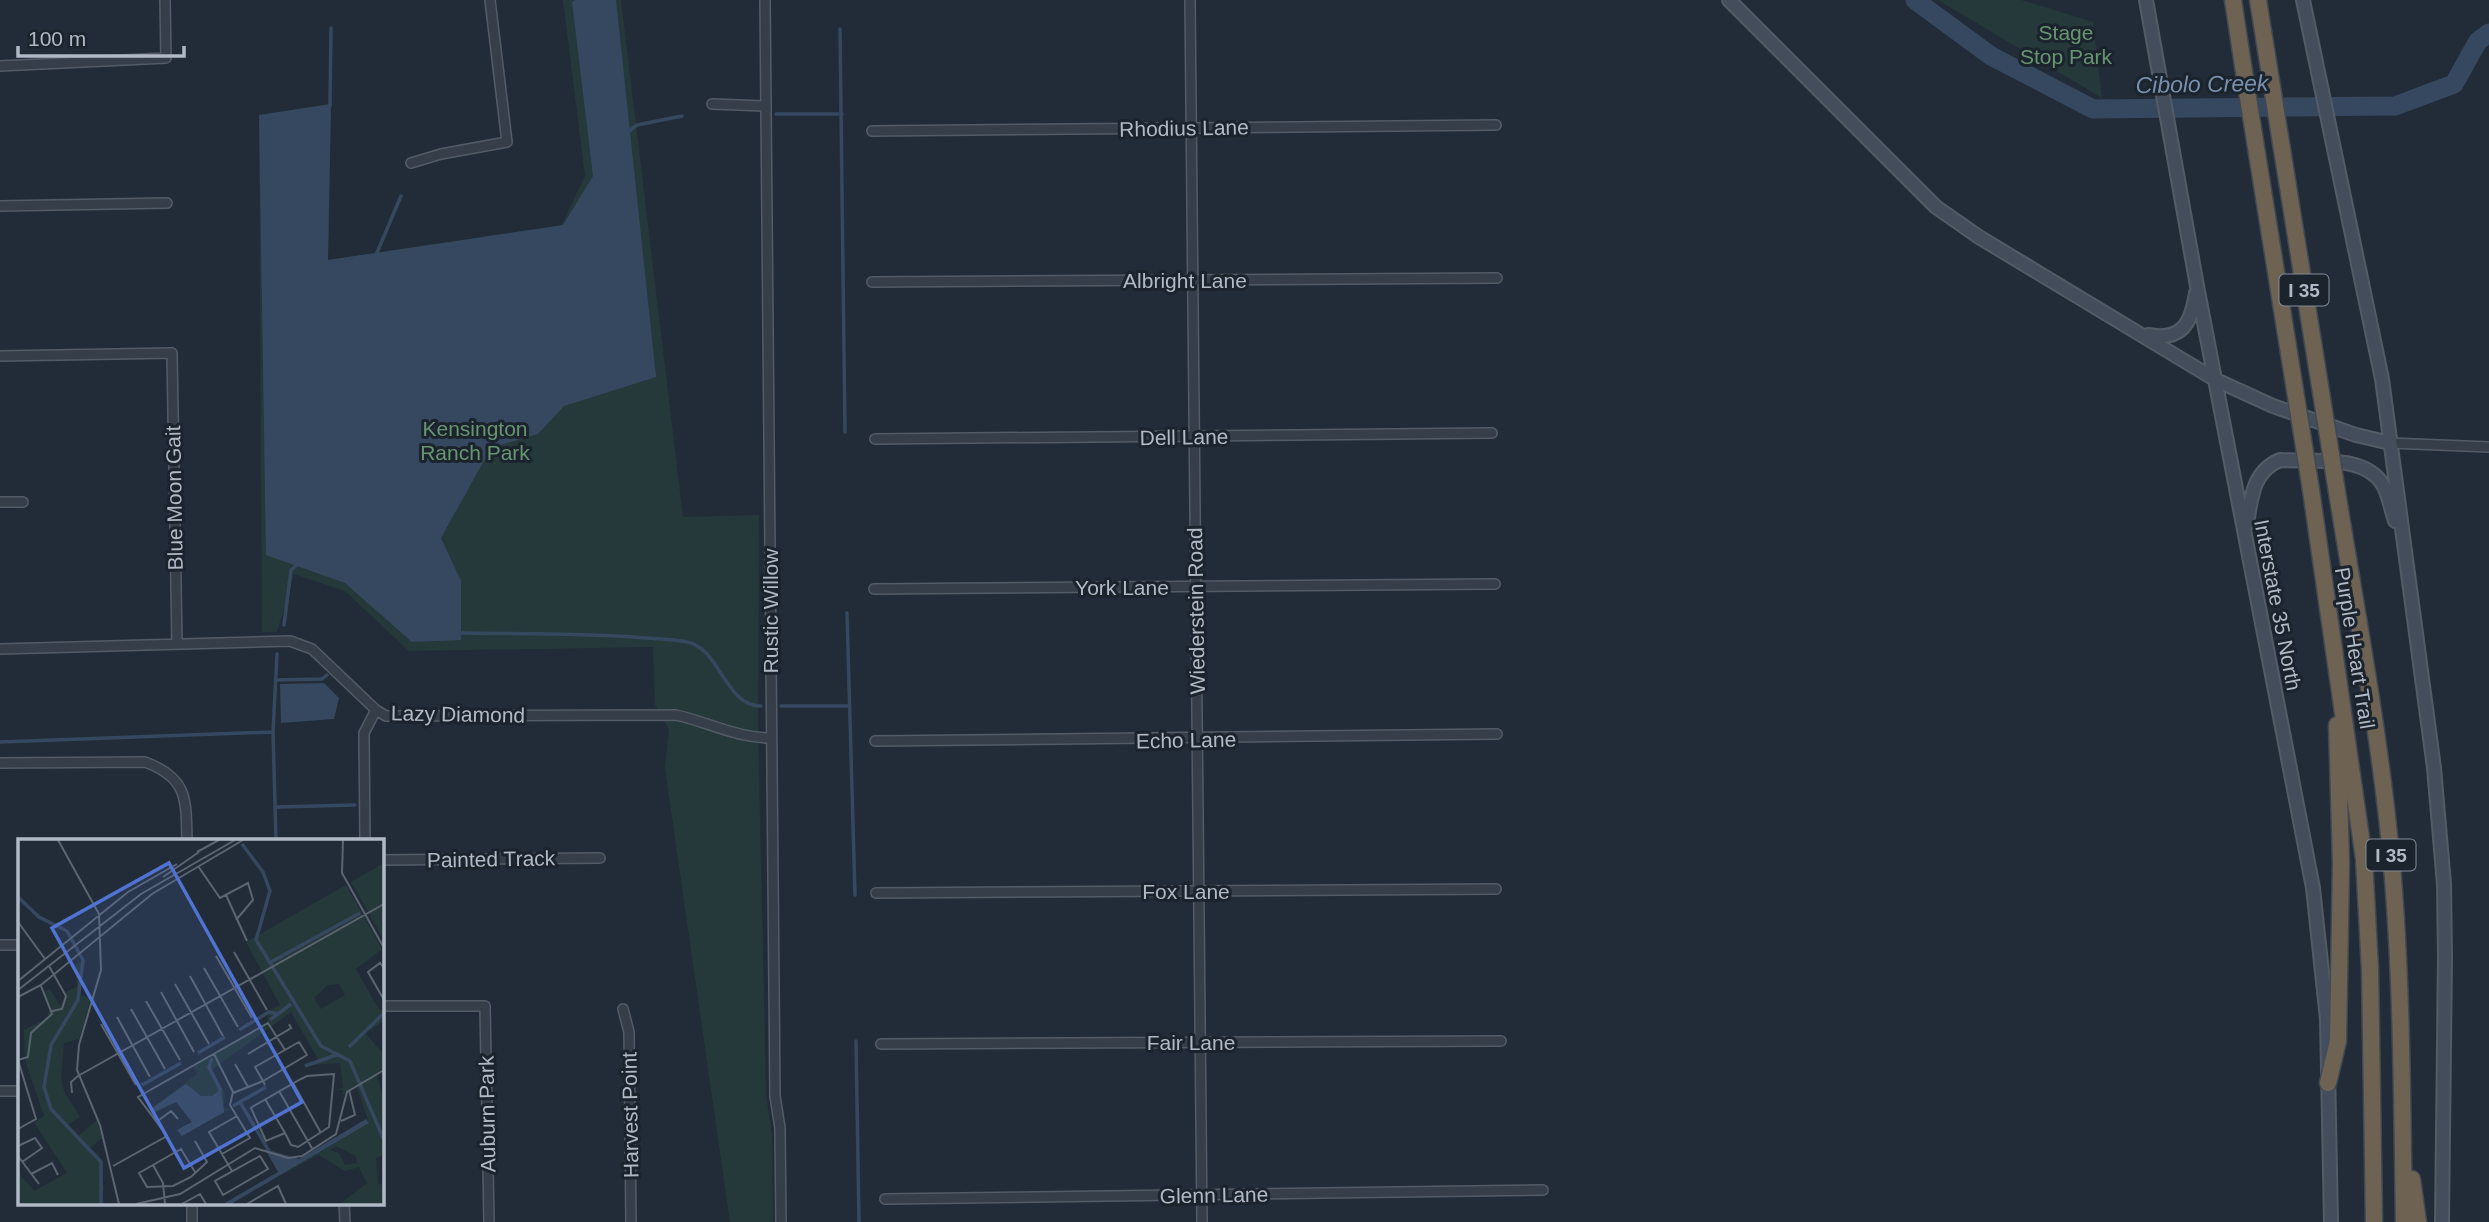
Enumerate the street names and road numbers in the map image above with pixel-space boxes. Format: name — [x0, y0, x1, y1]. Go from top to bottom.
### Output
street label: Rhodius Lane — [1119, 115, 1249, 141]
street label: Albright Lane — [1123, 269, 1247, 292]
road number: I 35 — [2280, 274, 2328, 306]
street label: Blue Moon Gait — [161, 425, 187, 571]
street label: Dell Lane — [1139, 425, 1229, 449]
street label: Interstate 35 North — [2250, 517, 2306, 693]
street label: Wiederstein Road — [1183, 527, 1209, 695]
street label: Rustic Willow — [759, 548, 782, 673]
street label: Purple Heart Trail — [2331, 566, 2379, 730]
street label: York Lane — [1075, 576, 1169, 599]
street label: Lazy Diamond — [391, 701, 525, 727]
street label: Echo Lane — [1136, 728, 1236, 752]
road number: I 35 — [2366, 840, 2416, 870]
street label: Painted Track — [427, 846, 556, 872]
street label: Fox Lane — [1142, 880, 1230, 903]
street label: Fair Lane — [1147, 1031, 1235, 1054]
street label: Harvest Point — [617, 1052, 643, 1178]
street label: Auburn Park — [474, 1055, 500, 1173]
street label: Glenn Lane — [1160, 1183, 1268, 1207]

